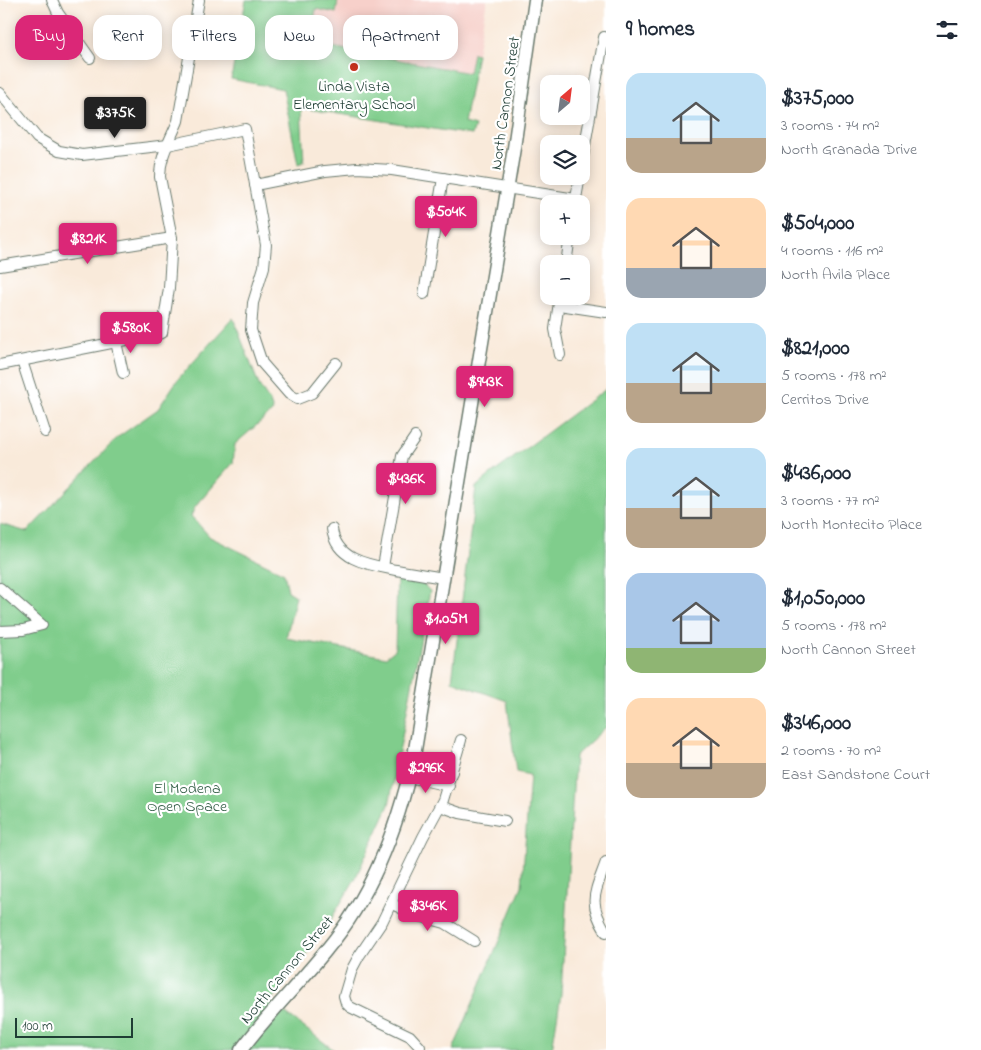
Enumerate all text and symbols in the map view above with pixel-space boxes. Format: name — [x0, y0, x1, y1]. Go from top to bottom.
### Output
chip: Buy — [15, 15, 83, 60]
chip: Rent — [93, 15, 162, 60]
chip: Filters — [172, 15, 255, 60]
chip: New — [265, 15, 333, 60]
chip: Apartment — [343, 15, 458, 60]
text: 9 homes — [626, 15, 695, 45]
icon: filters — [933, 16, 961, 44]
street label: North Cannon Street — [485, 34, 527, 172]
marker: Linda Vista Elementary School — [348, 61, 360, 73]
place label: Linda Vista Elementary School — [293, 75, 416, 117]
north arrow — [540, 75, 590, 125]
map controls — [540, 75, 590, 305]
text: $375,000 — [781, 84, 854, 114]
icon: home — [666, 93, 726, 153]
pin: $375K — [80, 96, 150, 139]
text: $375K — [95, 101, 135, 125]
text: 3 rooms · 74 m² — [781, 114, 880, 138]
button: layers — [540, 135, 590, 185]
text: North Granada Drive — [781, 138, 917, 162]
button: + — [540, 195, 590, 245]
pin: $504K — [411, 196, 481, 238]
text: $504K — [426, 200, 466, 224]
text: $504,000 — [781, 209, 854, 239]
icon: home — [666, 218, 726, 278]
pin: $821K — [53, 222, 123, 265]
text: $821K — [70, 227, 106, 251]
text: 4 rooms · 116 m² — [781, 239, 884, 263]
button: − — [540, 255, 590, 305]
text: North Avila Place — [781, 263, 890, 287]
pin: $580K — [96, 312, 166, 354]
text: $580K — [111, 316, 151, 340]
text: $821,000 — [781, 334, 850, 364]
icon: home — [666, 343, 726, 403]
text: 5 rooms · 178 m² — [781, 364, 887, 388]
pin: $943K — [450, 366, 520, 408]
text: $943K — [467, 370, 503, 394]
text: Cerritos Drive — [781, 388, 869, 412]
text: $436,000 — [781, 459, 851, 489]
pin: $436K — [371, 462, 441, 505]
text: $436K — [387, 467, 425, 491]
icon: home — [666, 468, 726, 528]
text: 3 rooms · 77 m² — [781, 489, 880, 513]
text: North Montecito Place — [781, 513, 922, 537]
text: $1,050,000 — [781, 584, 865, 614]
icon: home — [666, 593, 726, 653]
pin: $1.05M — [405, 602, 487, 645]
text: $1.05M — [424, 607, 468, 631]
text: 5 rooms · 178 m² — [781, 614, 887, 638]
text: North Cannon Street — [781, 638, 916, 662]
text: $346,000 — [781, 709, 851, 739]
icon: home — [666, 718, 726, 778]
text: 2 rooms · 70 m² — [781, 739, 881, 763]
pin: $296K — [391, 752, 461, 794]
text: $296K — [407, 756, 445, 780]
text: East Sandstone Court — [781, 763, 930, 787]
park label: El Modena Open Space — [147, 777, 228, 819]
pin: $346K — [393, 890, 463, 932]
text: $346K — [409, 894, 447, 918]
street label: North Cannon Street — [235, 910, 340, 1030]
scale bar — [15, 1015, 132, 1038]
text: 100 m — [22, 1016, 53, 1037]

